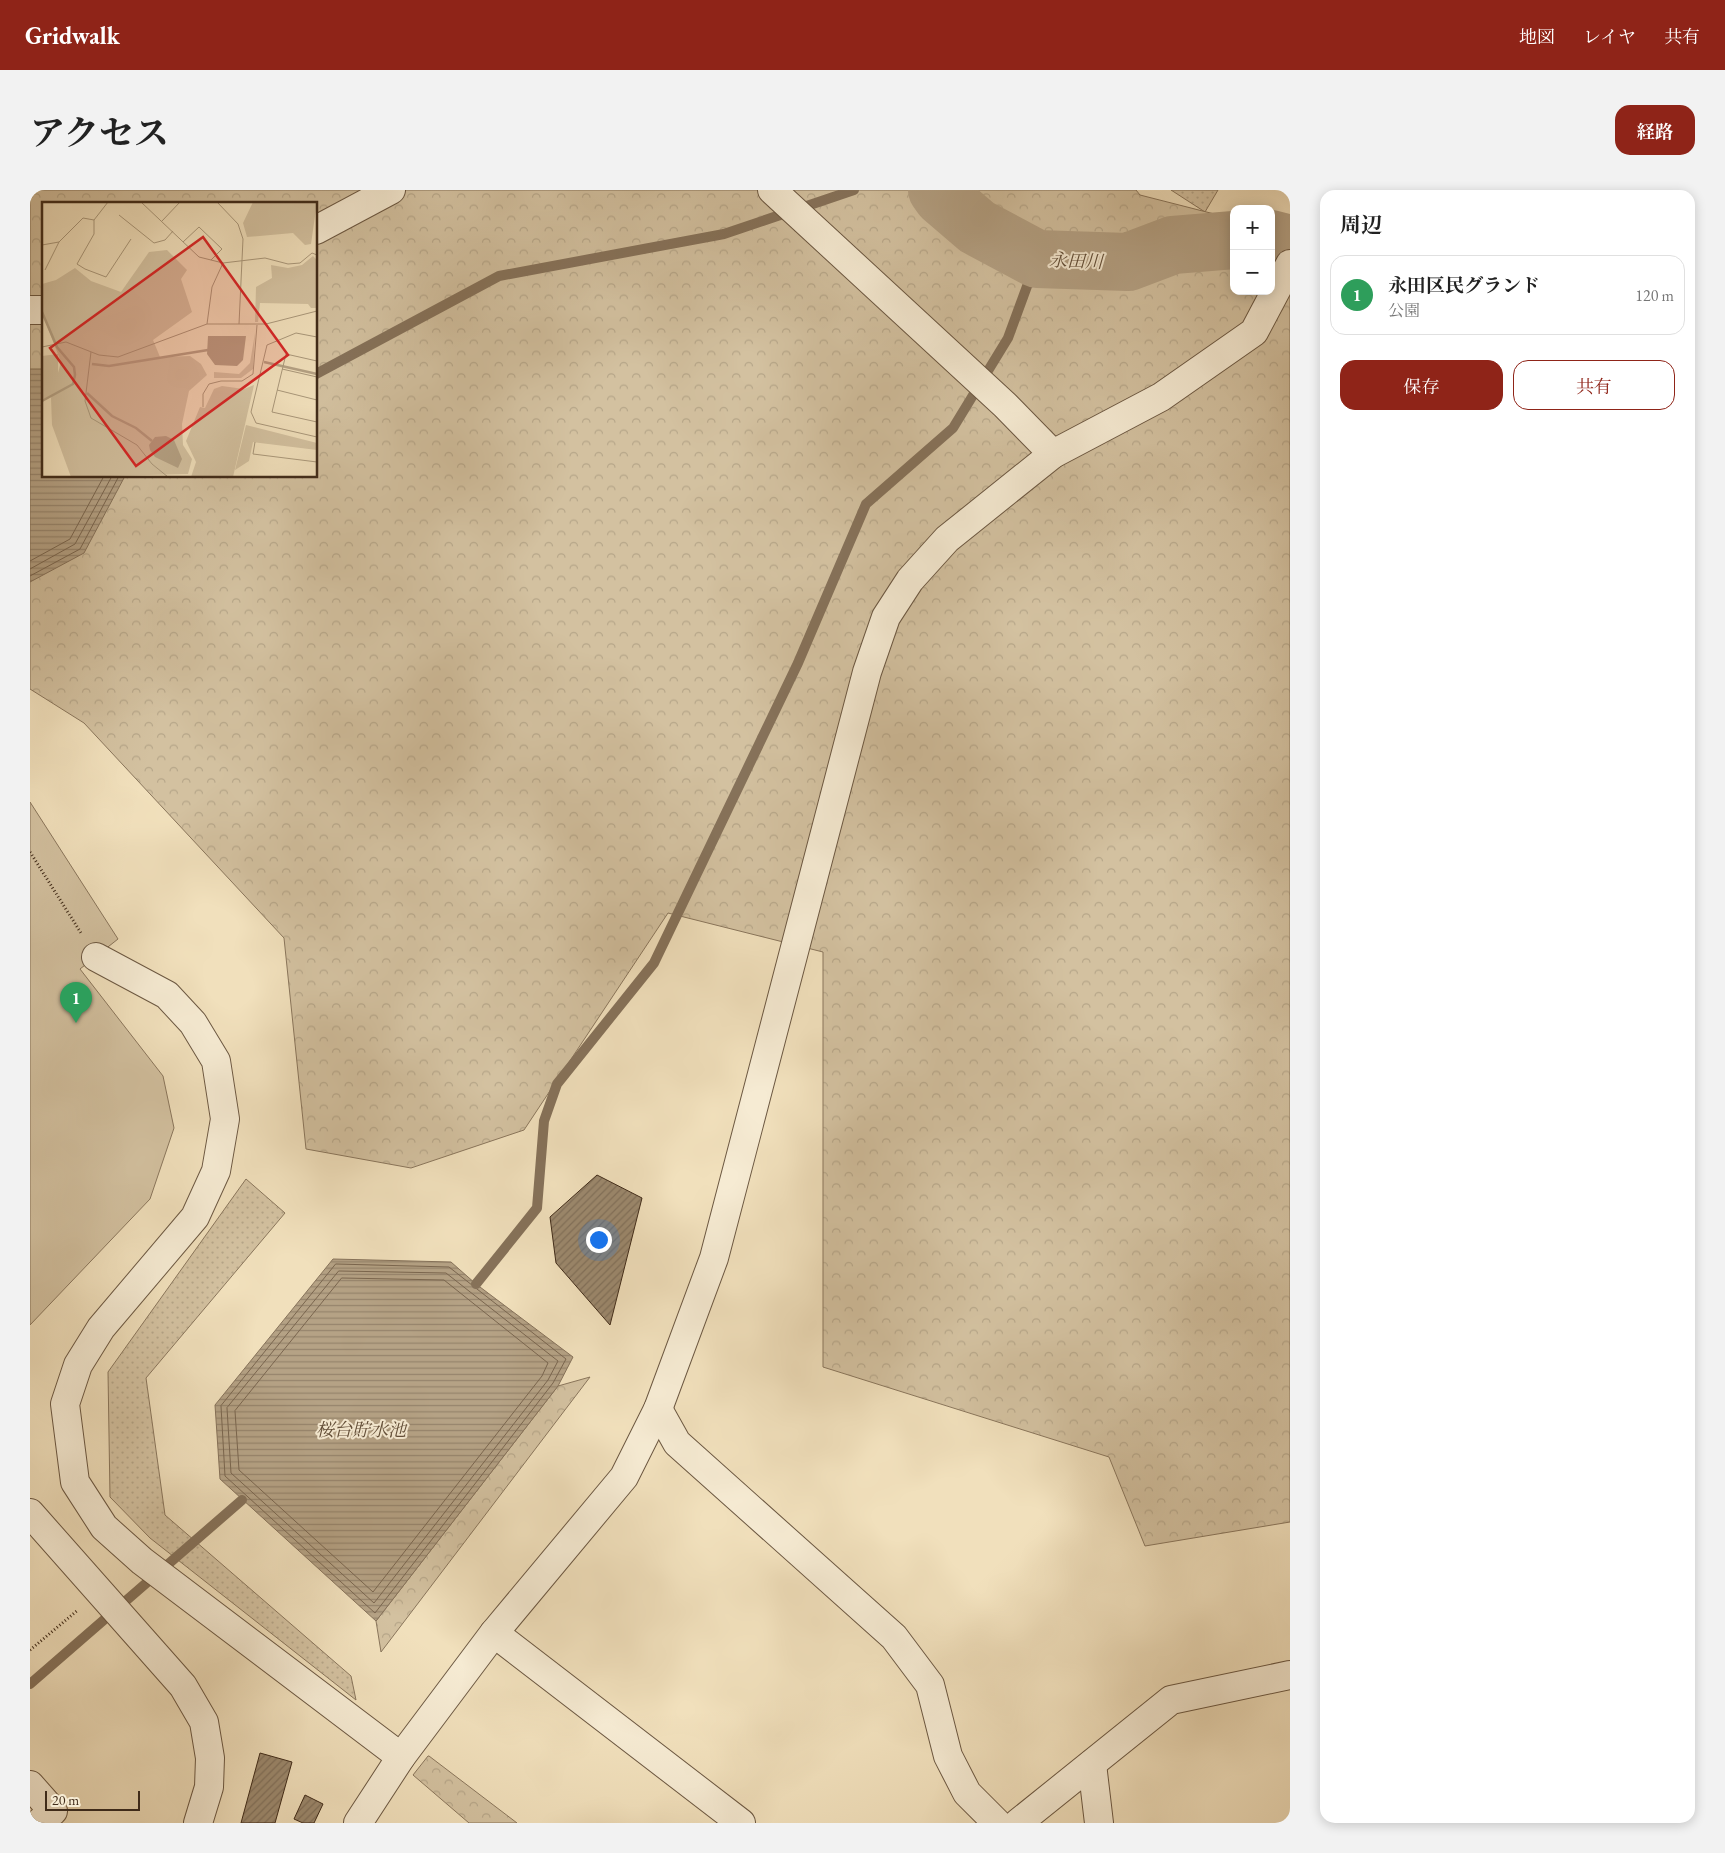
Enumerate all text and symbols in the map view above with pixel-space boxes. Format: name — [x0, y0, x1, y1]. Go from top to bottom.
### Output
text: Gridwalk — [25, 20, 120, 51]
text: 地図 — [1519, 25, 1555, 48]
text: レイヤ — [1583, 25, 1636, 48]
text: 共有 — [1664, 25, 1700, 48]
button: 経路 — [1615, 105, 1695, 155]
text: アクセス — [30, 110, 169, 155]
inset map — [42, 202, 318, 478]
map controls — [1230, 205, 1275, 295]
button: + — [1230, 205, 1275, 250]
text: 周辺 — [1340, 211, 1382, 238]
water label: 永田川 — [1049, 248, 1105, 273]
button: − — [1230, 250, 1275, 295]
text: 永田区民グランド — [1388, 273, 1540, 298]
text: 1 — [1353, 285, 1361, 306]
text: 120 m — [1635, 285, 1674, 306]
text: 公園 — [1388, 300, 1420, 321]
button: 保存 — [1340, 360, 1503, 410]
button: 共有 — [1513, 360, 1675, 410]
pin: 1 — [60, 982, 92, 1023]
your location — [586, 1227, 612, 1253]
water label: 桜台貯水池 — [316, 1418, 408, 1441]
scale bar — [45, 1788, 140, 1811]
text: 20 m — [52, 1791, 79, 1809]

